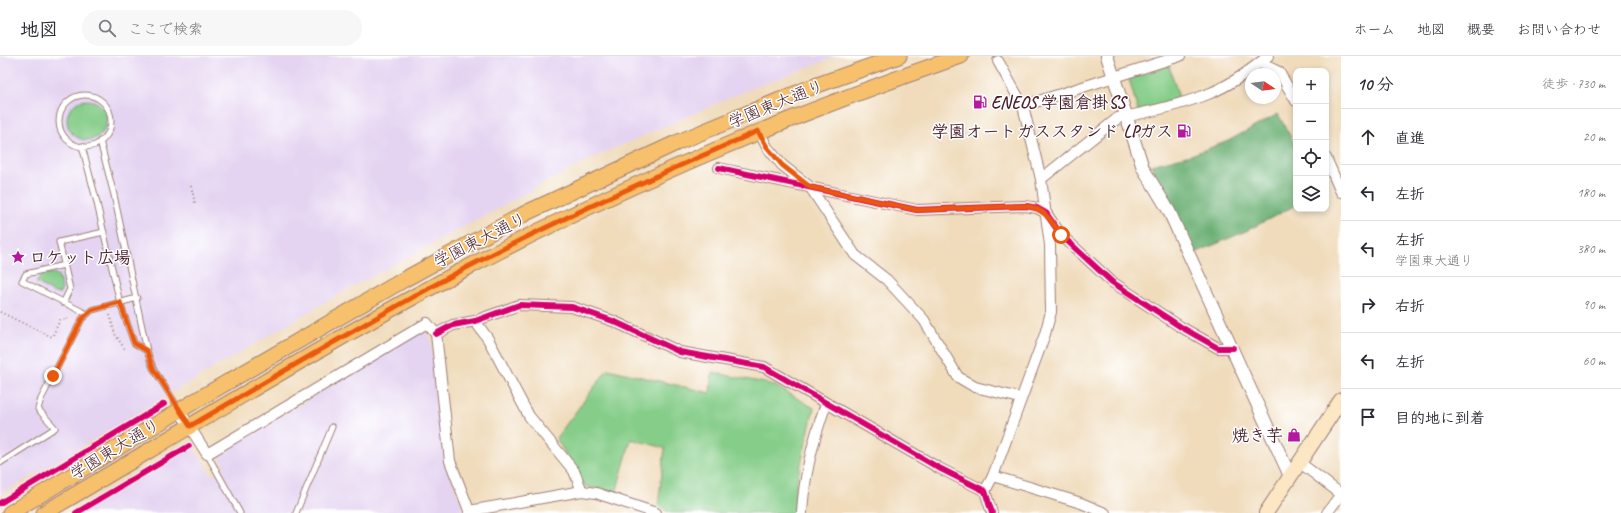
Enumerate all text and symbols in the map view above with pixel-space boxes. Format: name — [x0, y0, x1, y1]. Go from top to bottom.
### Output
search box — [82, 10, 362, 46]
icon: search — [96, 17, 118, 39]
text: 地図 — [20, 18, 58, 42]
text: ここで検索 — [128, 20, 203, 39]
text: ホーム — [1354, 21, 1395, 38]
text: 地図 — [1417, 21, 1445, 38]
text: 概要 — [1467, 21, 1495, 38]
text: お問い合わせ — [1517, 21, 1601, 38]
north arrow — [1245, 68, 1281, 104]
map controls — [1293, 68, 1329, 212]
button: + — [1293, 68, 1329, 104]
text: 10 分 — [1357, 74, 1393, 95]
street label: 学園東大通り — [725, 75, 827, 133]
text: 徒歩 · 730 m — [1542, 76, 1605, 92]
place label: ENEOS 学園倉掛SS — [991, 92, 1128, 113]
fuel station icon: ENEOS 学園倉掛SS — [972, 94, 988, 110]
button: − — [1293, 104, 1329, 140]
place label: 学園オートガススタンド LPガス — [932, 121, 1173, 142]
fuel station icon: 学園オートガススタンド LPガス — [1176, 123, 1192, 139]
icon: ahead — [1357, 126, 1379, 148]
text: 直進 — [1395, 129, 1425, 148]
text: 20 m — [1583, 129, 1605, 145]
button: locate — [1293, 140, 1329, 176]
button: layers — [1293, 176, 1329, 212]
icon: left — [1357, 182, 1379, 204]
text: 左折 — [1395, 185, 1425, 204]
text: 180 m — [1577, 185, 1605, 201]
street label: 学園東大通り — [430, 207, 530, 273]
route start — [1052, 226, 1070, 244]
text: 左折 — [1395, 231, 1425, 250]
icon: left — [1357, 238, 1379, 260]
text: 380 m — [1577, 241, 1605, 257]
place label: ロケット広場 — [29, 247, 131, 268]
place icon: ロケット広場 — [10, 249, 26, 265]
text: 学園東大通り — [1395, 253, 1473, 269]
icon: right — [1357, 294, 1379, 316]
text: 右折 — [1395, 297, 1425, 316]
text: 90 m — [1583, 297, 1605, 313]
icon: left — [1357, 350, 1379, 372]
text: 左折 — [1395, 353, 1425, 372]
text: 60 m — [1583, 353, 1605, 369]
route end — [44, 367, 62, 385]
icon: arrive — [1357, 406, 1379, 428]
text: 目的地に到着 — [1395, 409, 1485, 428]
street label: 学園東大通り — [66, 414, 164, 484]
place label: 焼き芋 — [1232, 425, 1283, 446]
shop icon: 焼き芋 — [1286, 427, 1302, 443]

